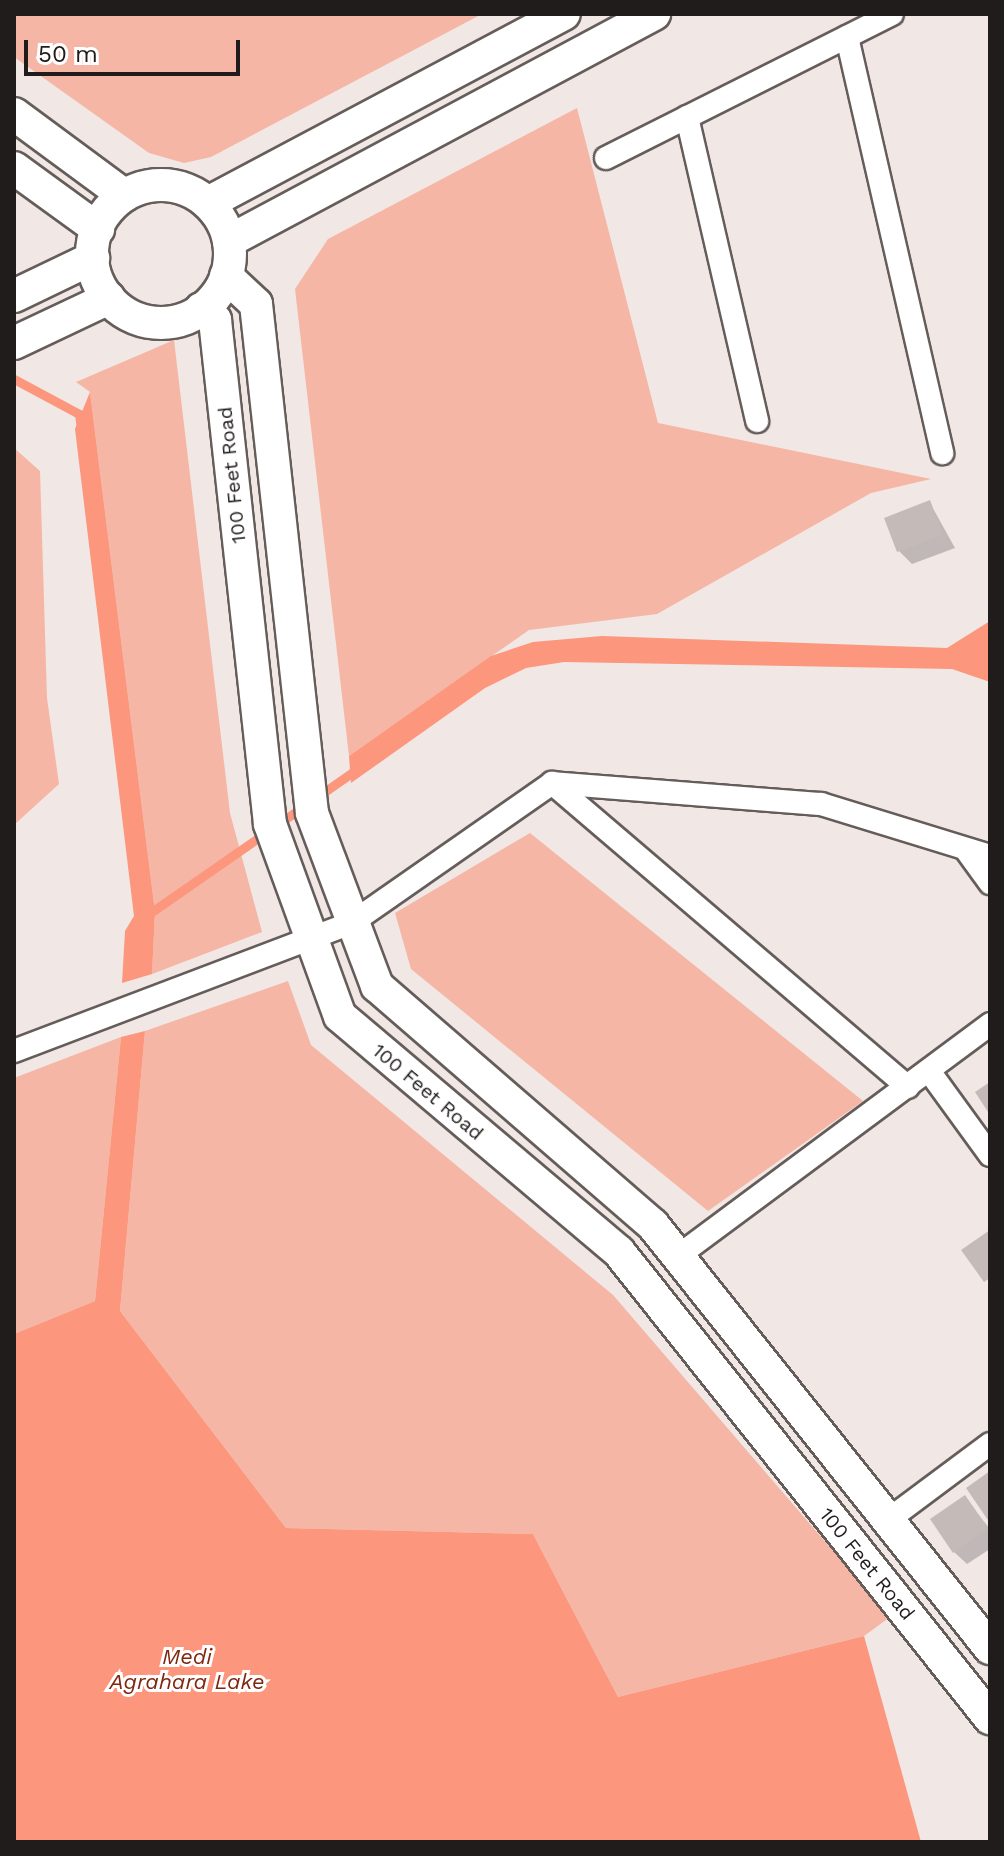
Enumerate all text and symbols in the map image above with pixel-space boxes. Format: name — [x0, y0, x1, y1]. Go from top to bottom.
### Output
scale bar — [28, 24, 244, 74]
text: 50 m — [38, 40, 98, 68]
street label: 100 Feet Road — [213, 405, 251, 545]
street label: 100 Feet Road — [368, 1039, 488, 1145]
street label: 100 Feet Road — [814, 1503, 920, 1625]
water label: Medi Agrahara Lake — [109, 1643, 265, 1694]

